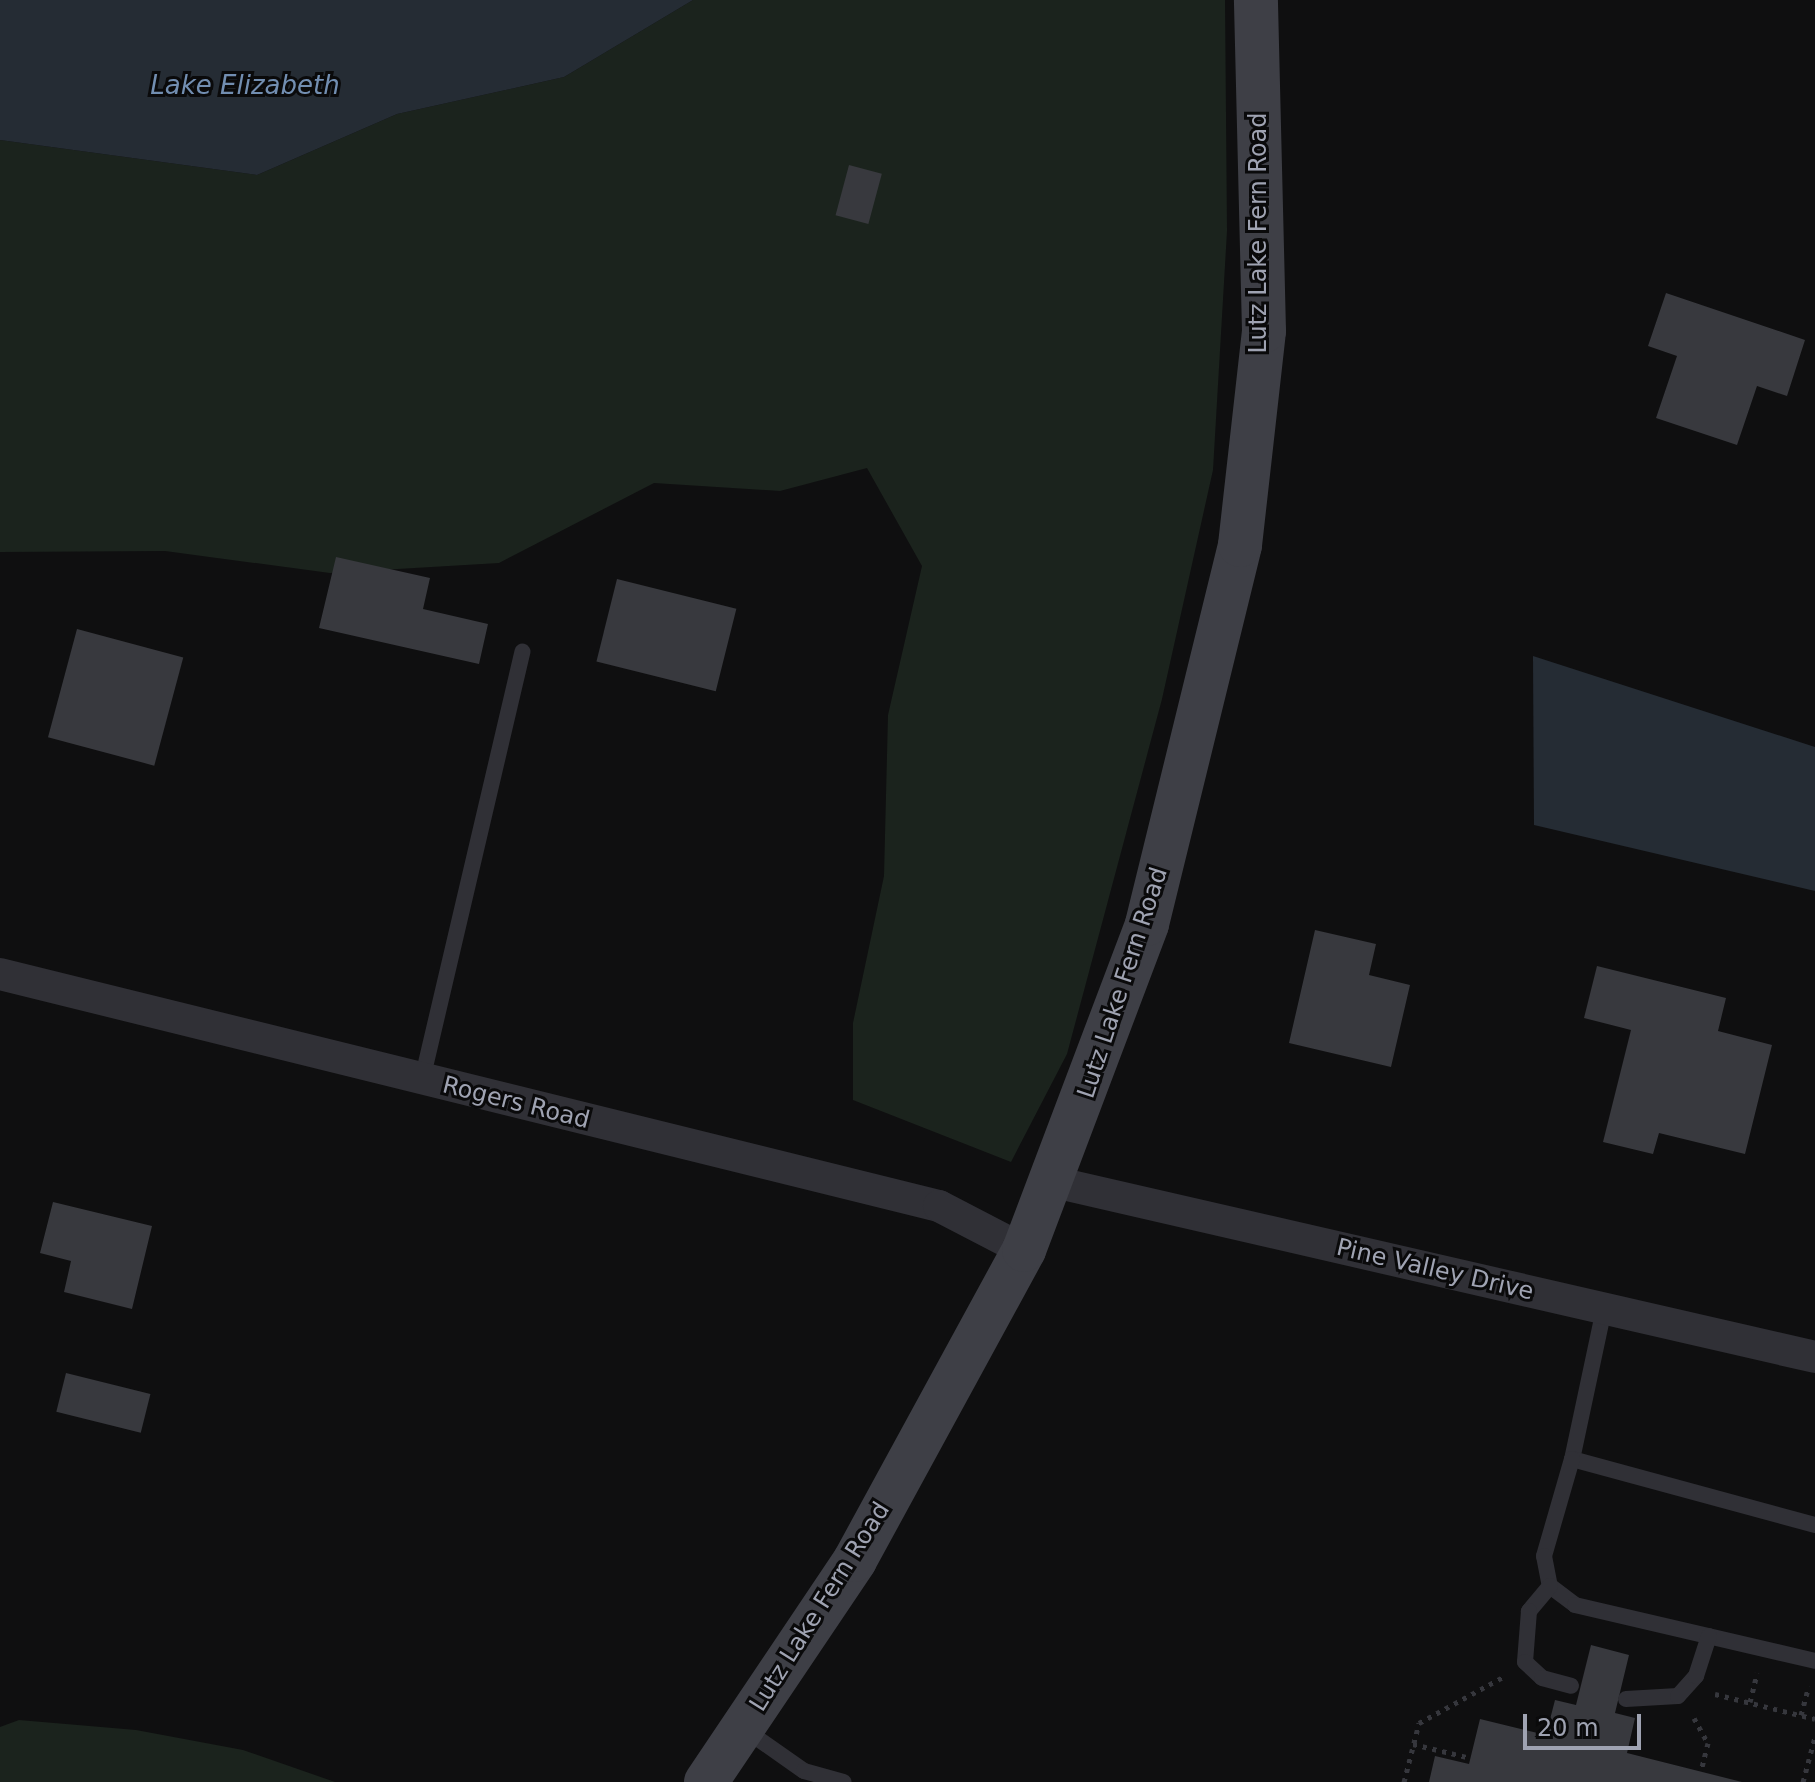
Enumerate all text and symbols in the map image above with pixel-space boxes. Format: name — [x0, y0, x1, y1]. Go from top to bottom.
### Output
water label: Lake Elizabeth — [150, 70, 340, 102]
street label: Lutz Lake Fern Road — [1245, 112, 1273, 354]
street label: Lutz Lake Fern Road — [1072, 864, 1174, 1102]
street label: Rogers Road — [439, 1071, 593, 1135]
street label: Pine Valley Drive — [1334, 1233, 1536, 1307]
street label: Lutz Lake Fern Road — [744, 1497, 896, 1717]
scale bar — [1527, 1698, 1645, 1748]
text: 20 m — [1537, 1714, 1599, 1742]

